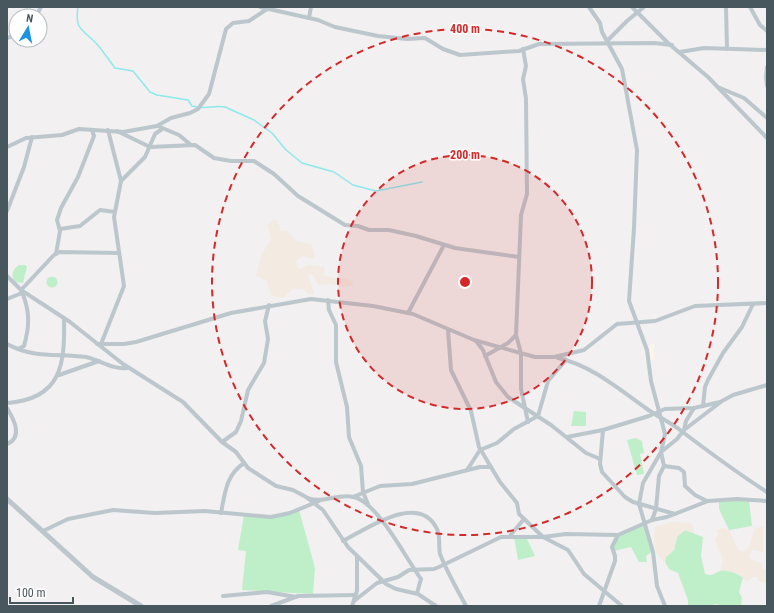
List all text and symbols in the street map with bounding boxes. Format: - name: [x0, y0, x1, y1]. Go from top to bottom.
- north arrow: [8, 8, 48, 48]
- text: N: [25, 12, 34, 26]
- text: 400 m: [450, 22, 480, 36]
- text: 200 m: [450, 148, 480, 162]
- centre of rings: [458, 275, 472, 289]
- scale bar: [10, 579, 73, 605]
- text: 100 m: [16, 586, 46, 600]

